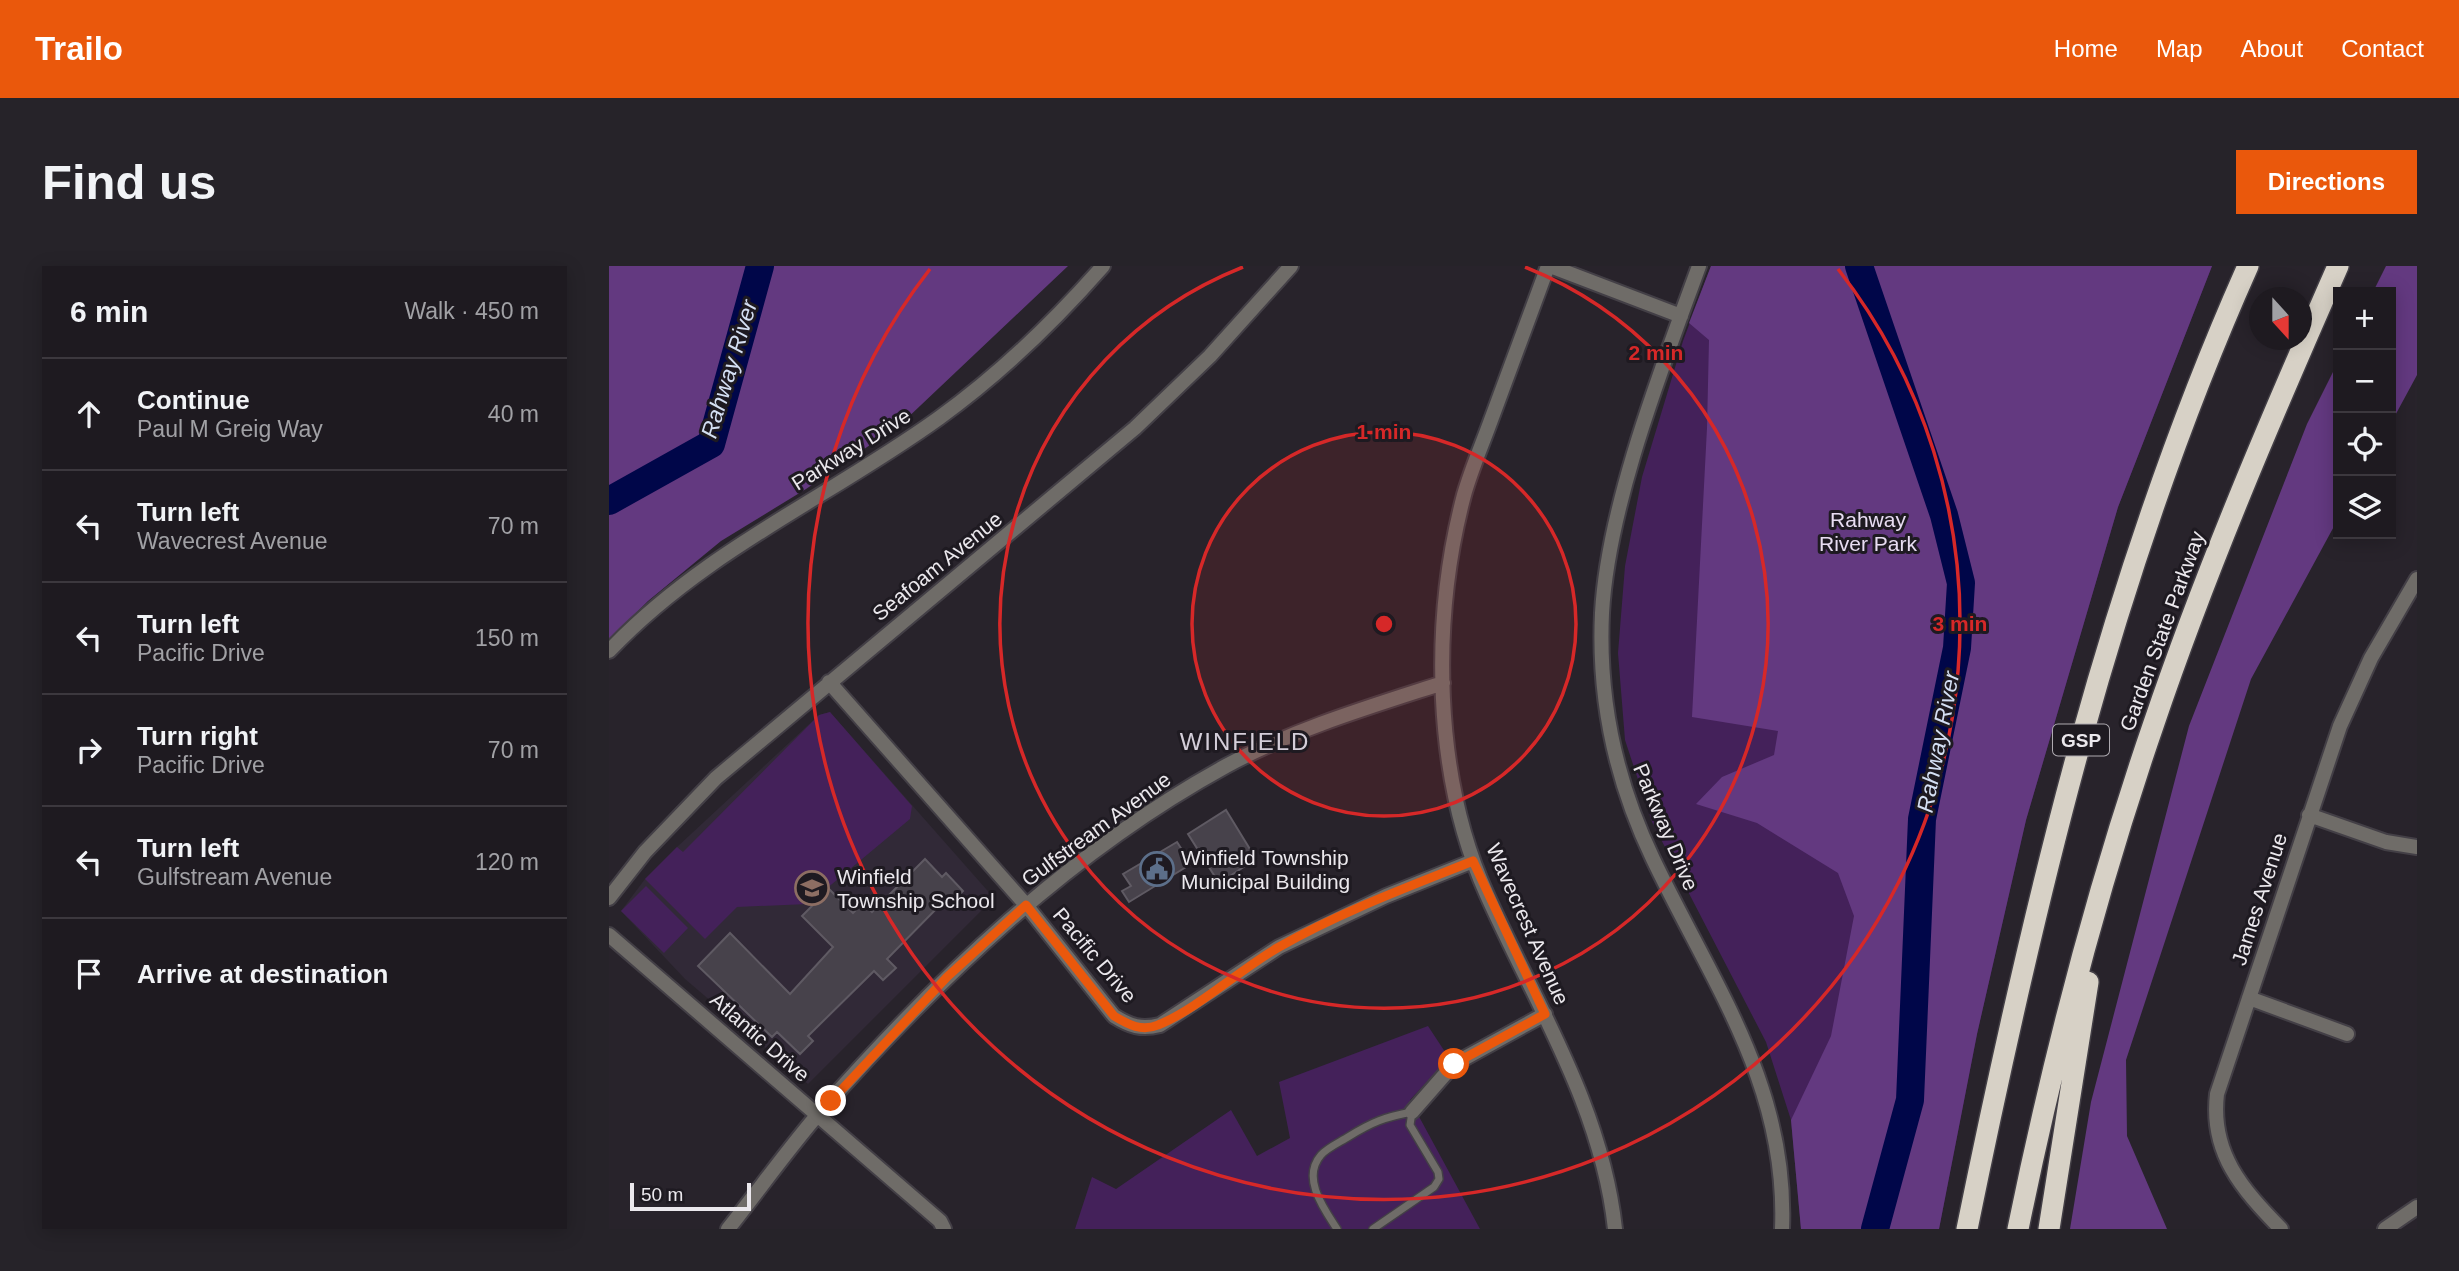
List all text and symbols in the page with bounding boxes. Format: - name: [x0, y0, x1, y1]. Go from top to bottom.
- text: Trailo: [35, 30, 123, 67]
- text: Home: [2054, 35, 2118, 62]
- text: Map: [2156, 35, 2203, 62]
- text: About: [2241, 35, 2303, 62]
- text: Contact: [2341, 35, 2424, 62]
- button: Directions: [2236, 150, 2417, 214]
- text: Find us: [42, 155, 216, 209]
- north arrow: [2249, 287, 2312, 350]
- map controls: [2333, 287, 2396, 539]
- button: +: [2333, 287, 2396, 350]
- text: 6 min: [70, 295, 148, 328]
- water label: Rahway River: [696, 295, 763, 441]
- text: Walk · 450 m: [404, 298, 539, 324]
- text: 2 min: [1629, 341, 1683, 364]
- button: −: [2333, 350, 2396, 413]
- text: Continue: [137, 385, 250, 415]
- icon: ahead: [70, 395, 108, 433]
- text: 40 m: [488, 401, 539, 427]
- street label: Parkway Drive: [788, 403, 914, 495]
- button: locate: [2333, 413, 2396, 476]
- text: Paul M Greig Way: [137, 416, 323, 442]
- text: 1 min: [1357, 420, 1411, 443]
- button: layers: [2333, 476, 2396, 539]
- text: Turn left: [137, 497, 239, 527]
- icon: left: [70, 507, 108, 545]
- street label: Seafoam Avenue: [868, 507, 1006, 625]
- park label: Rahway River Park: [1819, 508, 1918, 555]
- text: 70 m: [488, 513, 539, 539]
- street label: Garden State Parkway: [2115, 527, 2209, 734]
- text: Wavecrest Avenue: [137, 528, 328, 554]
- text: Turn left: [137, 609, 239, 639]
- centre of rings: [1372, 612, 1396, 636]
- text: 3 min: [1933, 612, 1987, 635]
- icon: left: [70, 619, 108, 657]
- text: 150 m: [475, 625, 539, 651]
- text: Pacific Drive: [137, 640, 265, 666]
- water label: Rahway River: [1912, 668, 1965, 815]
- text: Turn right: [137, 721, 258, 751]
- road number: GSP: [2053, 724, 2109, 755]
- district label: WINFIELD: [1180, 728, 1310, 755]
- icon: right: [70, 731, 108, 769]
- text: 70 m: [488, 737, 539, 763]
- text: Pacific Drive: [137, 752, 265, 778]
- street label: Parkway Drive: [1629, 760, 1703, 894]
- street label: Gulfstream Avenue: [1017, 767, 1175, 891]
- street label: James Avenue: [2227, 830, 2291, 968]
- text: Turn left: [137, 833, 239, 863]
- street label: Wavecrest Avenue: [1482, 840, 1574, 1008]
- icon: left: [70, 843, 108, 881]
- place label: Winfield Township Municipal Building: [1181, 846, 1350, 893]
- text: 120 m: [475, 849, 539, 875]
- public building icon: Winfield Township Municipal Building: [1138, 850, 1176, 888]
- text: Gulfstream Avenue: [137, 864, 332, 890]
- place label: Winfield Township School: [837, 865, 995, 912]
- school or university icon: Winfield Township School: [793, 869, 831, 907]
- street label: Pacific Drive: [1049, 903, 1141, 1007]
- icon: arrive: [70, 955, 108, 993]
- text: Arrive at destination: [137, 959, 388, 989]
- street label: Atlantic Drive: [706, 988, 814, 1086]
- route start: [1438, 1048, 1469, 1079]
- route end: [815, 1085, 846, 1116]
- scale bar: [630, 1180, 751, 1212]
- text: 50 m: [641, 1184, 683, 1205]

